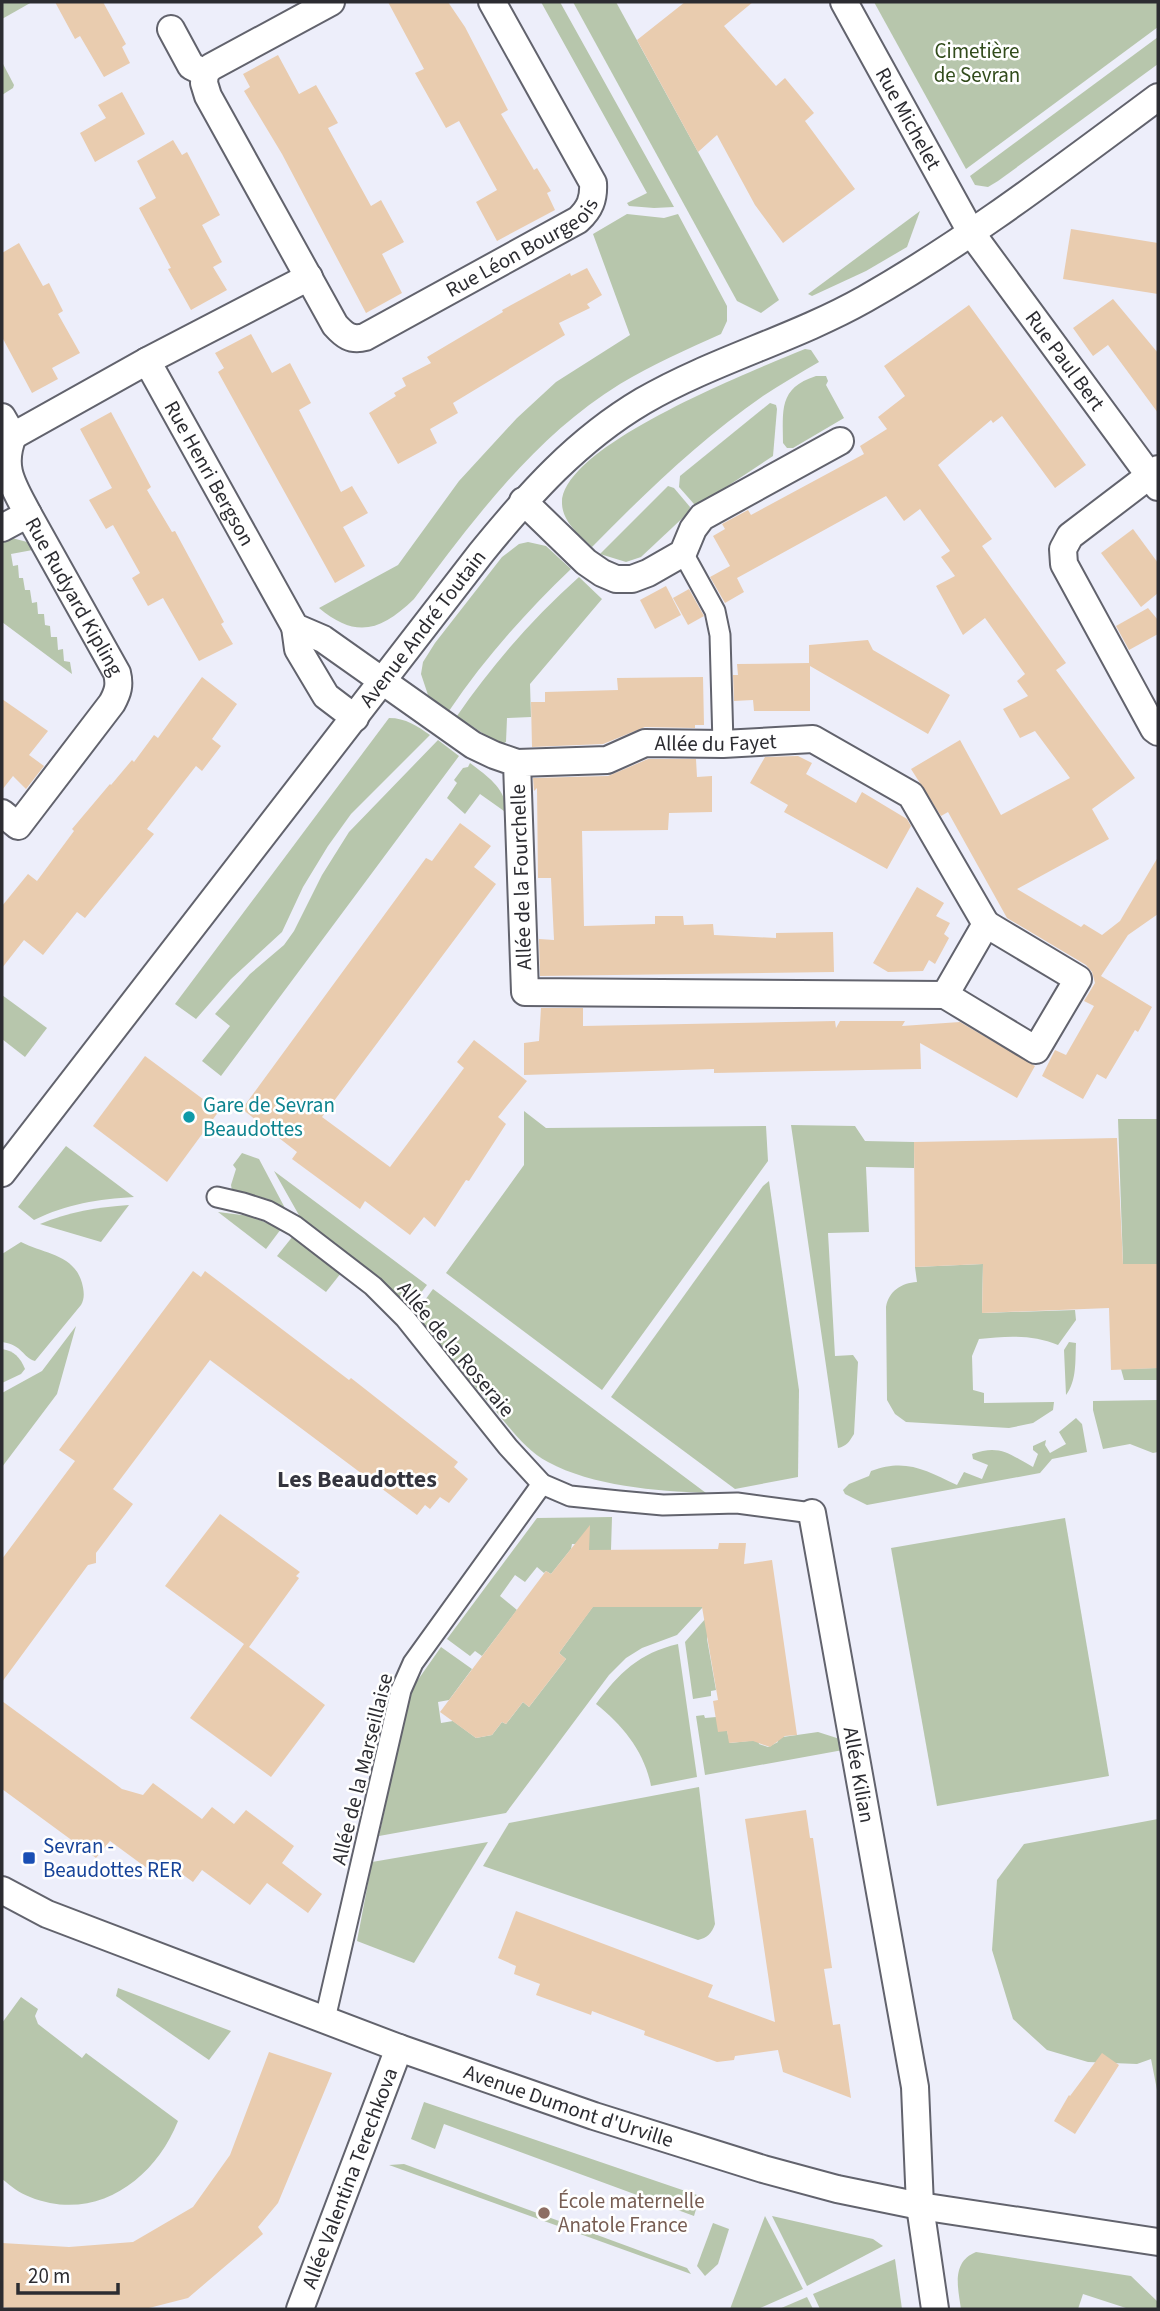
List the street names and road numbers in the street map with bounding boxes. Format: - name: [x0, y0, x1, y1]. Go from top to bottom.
- street label: Rue Michelet: [868, 62, 949, 175]
- street label: Rue Léon Bourgeois: [440, 194, 606, 305]
- street label: Rue Paul Bert: [1018, 304, 1112, 417]
- street label: Rue Henri Bergson: [157, 395, 262, 552]
- street label: Rue Rudyard Kipling: [18, 512, 131, 682]
- street label: Avenue André Toutain: [352, 543, 493, 714]
- street label: Allée du Fayet: [655, 726, 777, 759]
- street label: Allée de la Fourchelle: [503, 783, 539, 971]
- street label: Allée de la Roseraie: [390, 1275, 522, 1423]
- street label: Allée de la Marseillaise: [324, 1670, 400, 1868]
- street label: Allée Kilian: [836, 1724, 882, 1825]
- street label: Avenue Dumont d'Urville: [460, 2057, 677, 2155]
- street label: Allée Valentina Terechkova: [294, 2063, 405, 2293]

